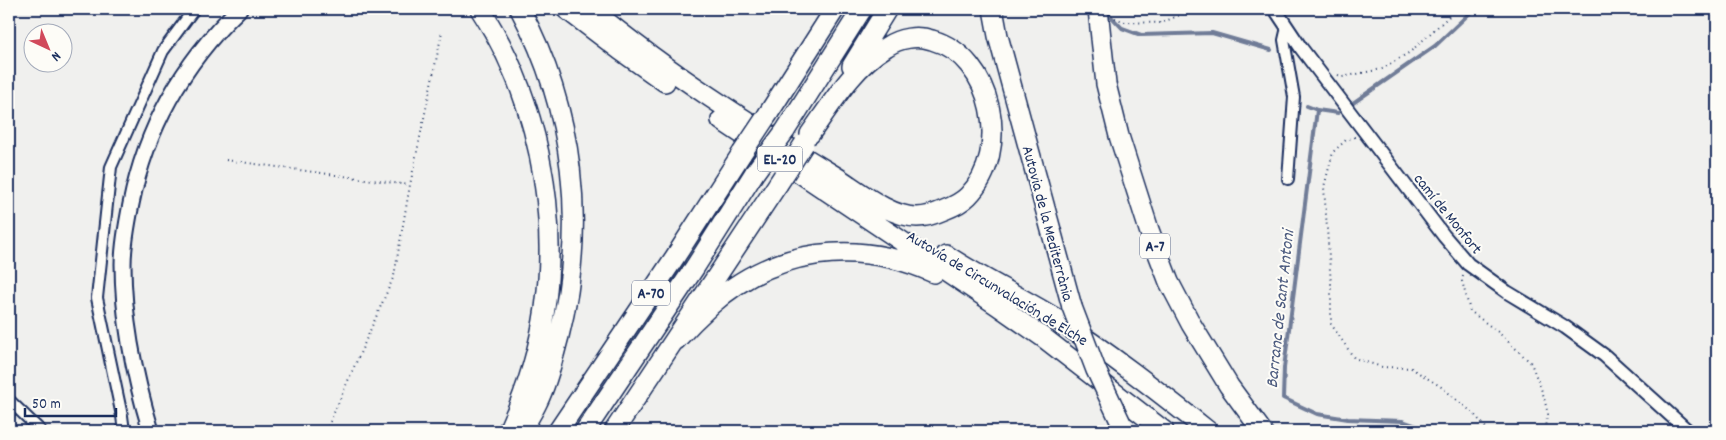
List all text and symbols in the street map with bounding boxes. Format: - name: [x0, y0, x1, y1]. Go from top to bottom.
- north arrow: [22, 22, 72, 72]
- text: N: [46, 46, 65, 66]
- street label: Autovia de la Mediterrània: [1015, 143, 1079, 304]
- road number: EL-20: [758, 146, 802, 172]
- street label: camí de Monfort: [1407, 169, 1487, 260]
- street label: Autovía de Circunvalación de Elche: [902, 226, 1092, 353]
- water label: Barranc de Sant Antoni: [1261, 226, 1302, 390]
- road number: A-7: [1140, 234, 1170, 258]
- road number: A-70: [632, 280, 670, 306]
- scale bar: [25, 385, 116, 417]
- text: 50 m: [32, 394, 61, 416]

